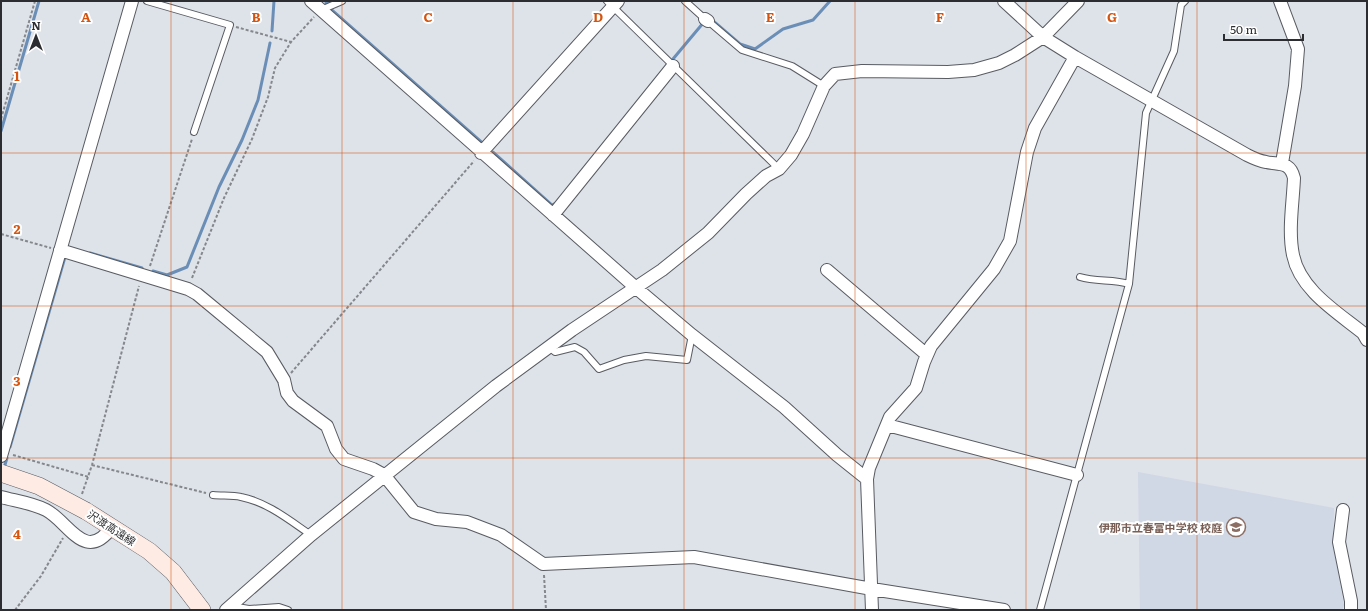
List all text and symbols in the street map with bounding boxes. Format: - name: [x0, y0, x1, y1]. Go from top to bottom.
- text: A: [81, 7, 91, 26]
- text: B: [252, 7, 261, 26]
- text: C: [423, 7, 433, 26]
- text: D: [593, 7, 603, 26]
- text: E: [766, 7, 775, 26]
- text: F: [936, 7, 944, 26]
- text: G: [1107, 7, 1117, 26]
- north arrow: [16, 16, 56, 56]
- scale bar: [1224, 16, 1303, 42]
- text: N: [31, 17, 41, 33]
- text: 50 m: [1230, 20, 1257, 38]
- text: 1: [14, 66, 20, 85]
- text: 2: [14, 219, 21, 238]
- text: 3: [13, 371, 21, 390]
- street label: 沢渡高遠線: [85, 505, 139, 549]
- school or university icon: 伊那市立春富中学校 校庭: [1225, 516, 1247, 538]
- place label: 伊那市立春富中学校 校庭: [1099, 519, 1222, 535]
- text: 4: [13, 524, 21, 543]

